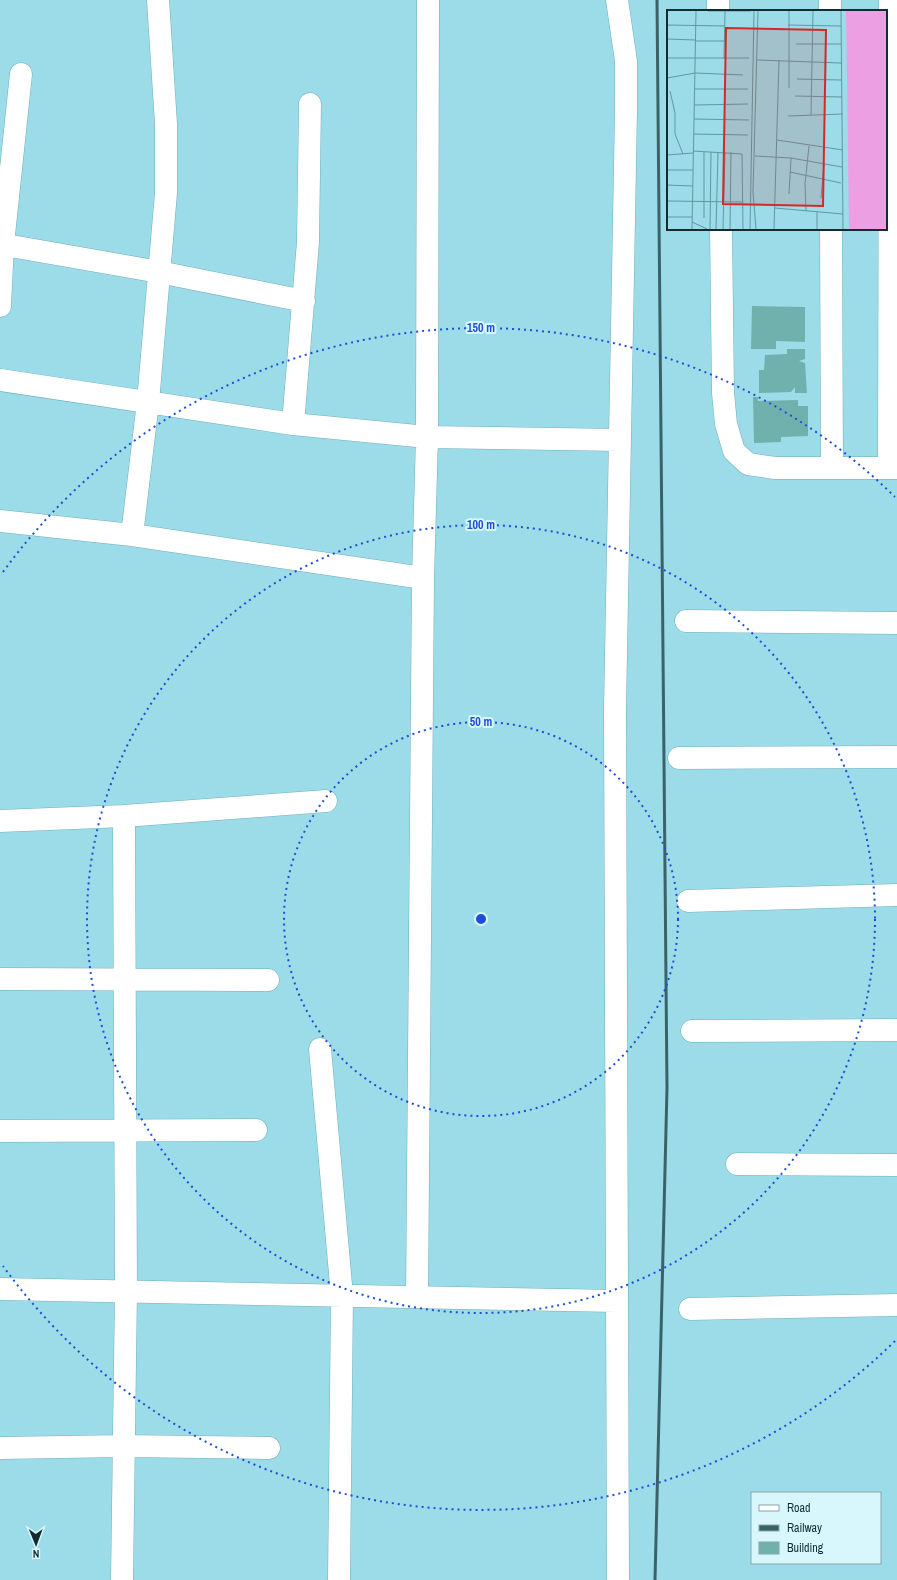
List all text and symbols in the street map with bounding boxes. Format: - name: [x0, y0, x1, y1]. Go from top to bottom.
- inset map: [667, 10, 887, 230]
- text: 150 m: [467, 320, 495, 336]
- text: 100 m: [467, 517, 495, 533]
- text: 50 m: [470, 714, 492, 730]
- centre of rings: [474, 912, 488, 926]
- legend: [751, 1492, 881, 1564]
- text: Road: [787, 1500, 811, 1516]
- text: Railway: [787, 1520, 822, 1536]
- north arrow: [16, 1524, 56, 1564]
- text: Building: [787, 1540, 824, 1556]
- text: N: [33, 1547, 40, 1561]

